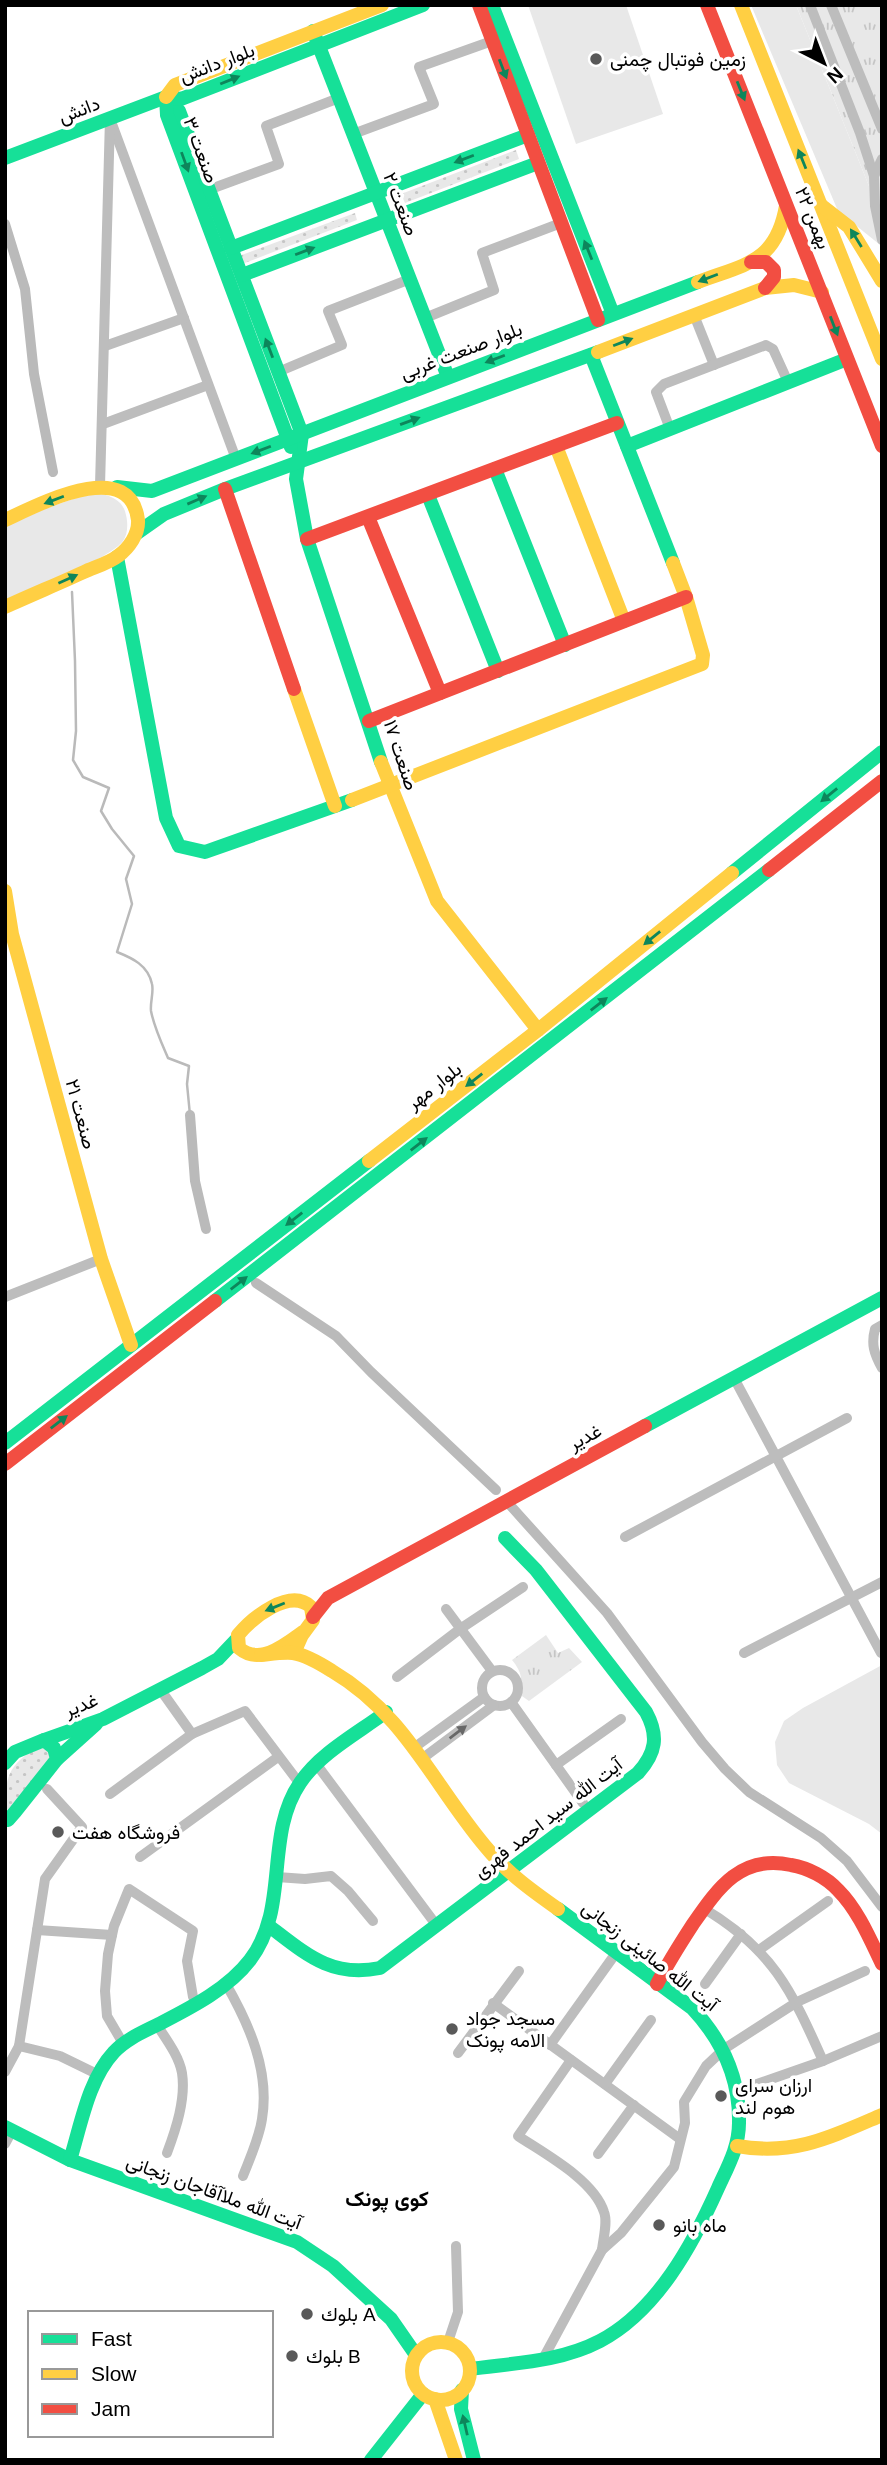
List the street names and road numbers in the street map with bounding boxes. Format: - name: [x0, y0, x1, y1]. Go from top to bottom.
- street label: بلوار دانش: [176, 39, 258, 88]
- street label: دانش: [55, 93, 103, 128]
- street label: صنعت ۳: [179, 114, 223, 186]
- street label: صنعت ۲: [379, 169, 423, 239]
- street label: ۲۲ بهمن: [790, 184, 835, 252]
- street label: بلوار صنعت غربی: [397, 318, 525, 385]
- street label: صنعت ۱۷: [380, 717, 422, 793]
- street label: بلوار مهر: [402, 1058, 466, 1115]
- street label: صنعت ۲۱: [62, 1077, 100, 1151]
- street label: غدیر: [564, 1420, 605, 1456]
- street label: غدیر: [60, 1689, 101, 1722]
- street label: آیت الله سید احمد فهری: [470, 1753, 628, 1883]
- street label: آیت الله صائینی زنجانی: [577, 1897, 723, 2017]
- street label: آیت الله ملاآقاجان زنجانی: [123, 2151, 306, 2235]

